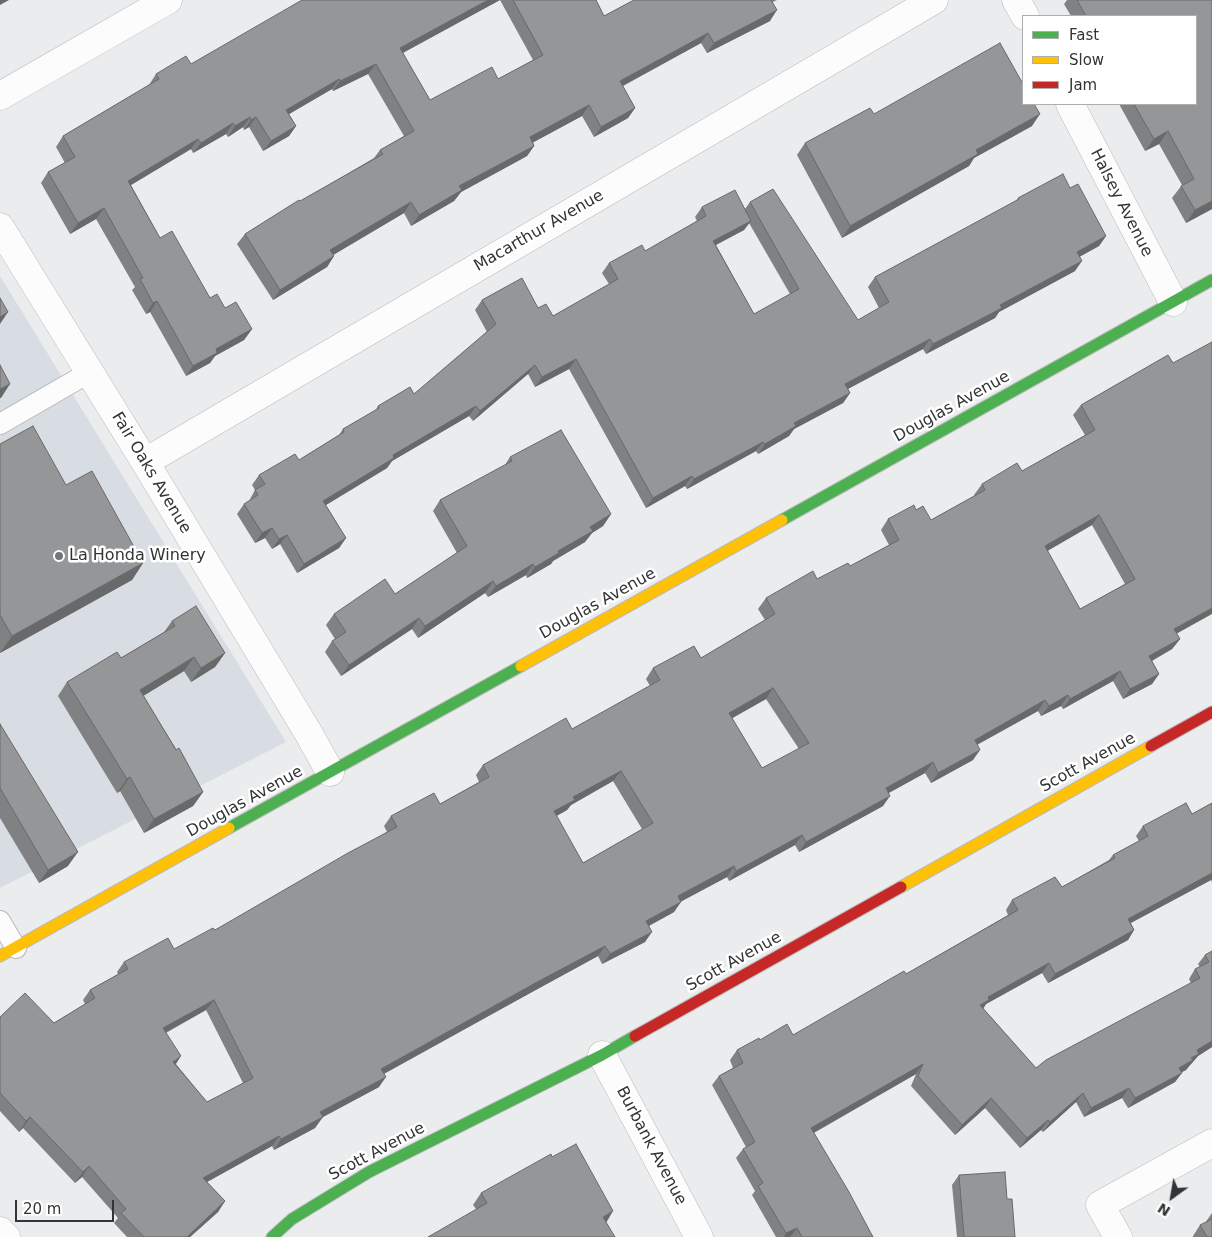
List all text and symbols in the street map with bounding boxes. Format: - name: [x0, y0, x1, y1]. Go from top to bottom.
- legend: [1022, 15, 1197, 105]
- text: Fast: [1069, 26, 1099, 44]
- text: Slow: [1069, 51, 1104, 69]
- text: Jam: [1069, 76, 1097, 94]
- street label: Halsey Avenue: [1086, 146, 1156, 260]
- street label: Macarthur Avenue: [471, 186, 607, 276]
- street label: Douglas Avenue: [891, 367, 1013, 447]
- street label: Fair Oaks Avenue: [107, 409, 195, 537]
- place label: La Honda Winery: [69, 546, 206, 566]
- marker: La Honda Winery: [53, 550, 65, 562]
- street label: Douglas Avenue: [537, 564, 659, 644]
- street label: Scott Avenue: [1037, 729, 1139, 797]
- street label: Douglas Avenue: [184, 762, 306, 842]
- street label: Scott Avenue: [683, 928, 785, 996]
- street label: Burbank Avenue: [612, 1083, 690, 1209]
- street label: Scott Avenue: [326, 1119, 428, 1185]
- north arrow: [1147, 1172, 1197, 1222]
- scale bar: [18, 1190, 116, 1222]
- text: 20 m: [23, 1200, 61, 1218]
- text: N: [1155, 1200, 1173, 1220]

